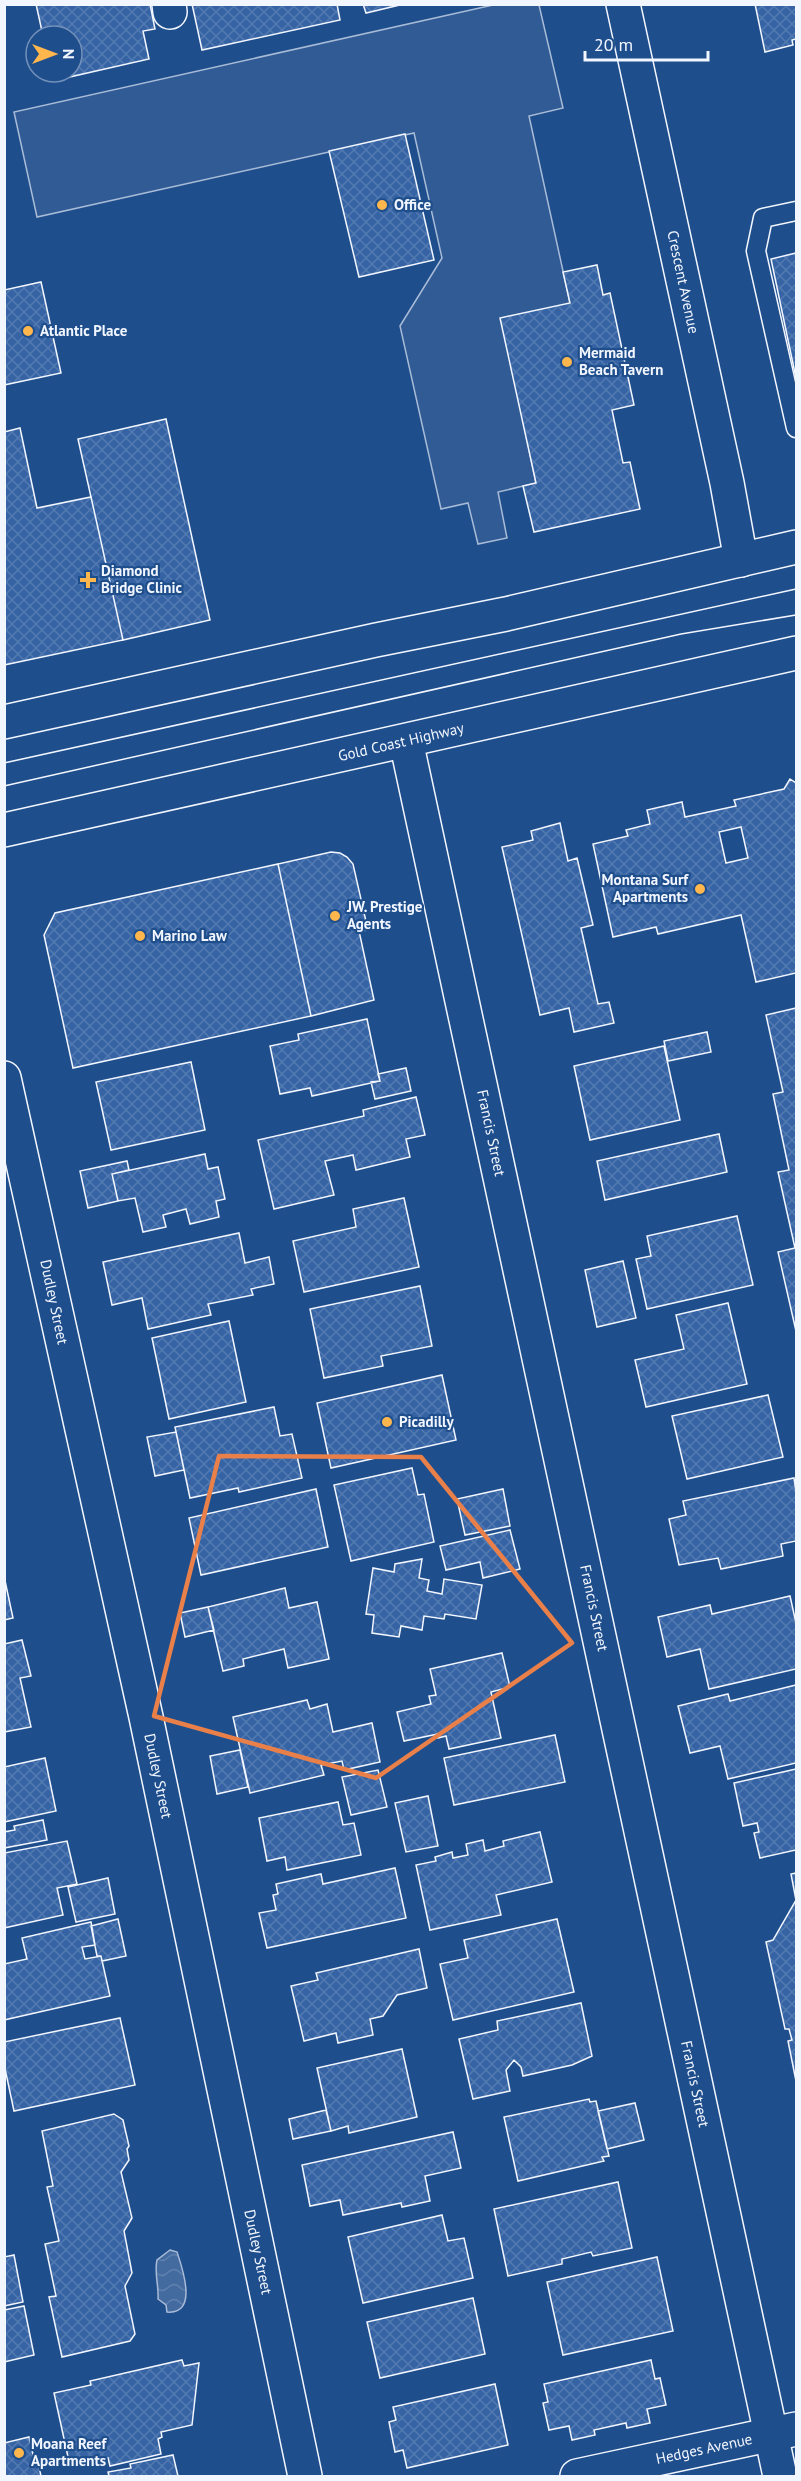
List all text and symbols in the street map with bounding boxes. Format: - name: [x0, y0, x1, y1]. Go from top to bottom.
- north arrow: [24, 24, 84, 84]
- scale bar: [585, 24, 708, 62]
- text: 20 m: [594, 33, 633, 56]
- text: N: [59, 49, 79, 59]
- place label: Office: [394, 195, 431, 214]
- marker: Office: [375, 198, 389, 212]
- street label: Crescent Avenue: [663, 229, 704, 335]
- place label: Atlantic Place: [40, 321, 128, 340]
- marker: Atlantic Place: [21, 324, 35, 338]
- place label: Mermaid Beach Tavern: [579, 343, 663, 379]
- marker: Mermaid Beach Tavern: [560, 355, 574, 369]
- place label: Diamond Bridge Clinic: [101, 561, 183, 597]
- marker: Diamond Bridge Clinic: [79, 571, 97, 589]
- street label: Gold Coast Highway: [336, 718, 466, 765]
- place label: Montana Surf Apartments: [602, 870, 689, 906]
- marker: Montana Surf Apartments: [693, 882, 707, 896]
- place label: JW. Prestige Agents: [346, 897, 423, 933]
- marker: JW. Prestige Agents: [328, 909, 342, 923]
- place label: Marino Law: [152, 926, 227, 945]
- marker: Marino Law: [133, 929, 147, 943]
- street label: Francis Street: [473, 1088, 510, 1178]
- street label: Dudley Street: [36, 1258, 73, 1346]
- place label: Picadilly: [399, 1412, 454, 1431]
- marker: Picadilly: [380, 1415, 394, 1429]
- street label: Francis Street: [576, 1563, 613, 1653]
- street label: Dudley Street: [140, 1732, 177, 1820]
- street label: Francis Street: [677, 2039, 714, 2129]
- street label: Dudley Street: [240, 2208, 277, 2296]
- street label: Hedges Avenue: [654, 2429, 754, 2468]
- place label: Moana Reef Apartments: [31, 2434, 107, 2470]
- marker: Moana Reef Apartments: [12, 2446, 26, 2460]

